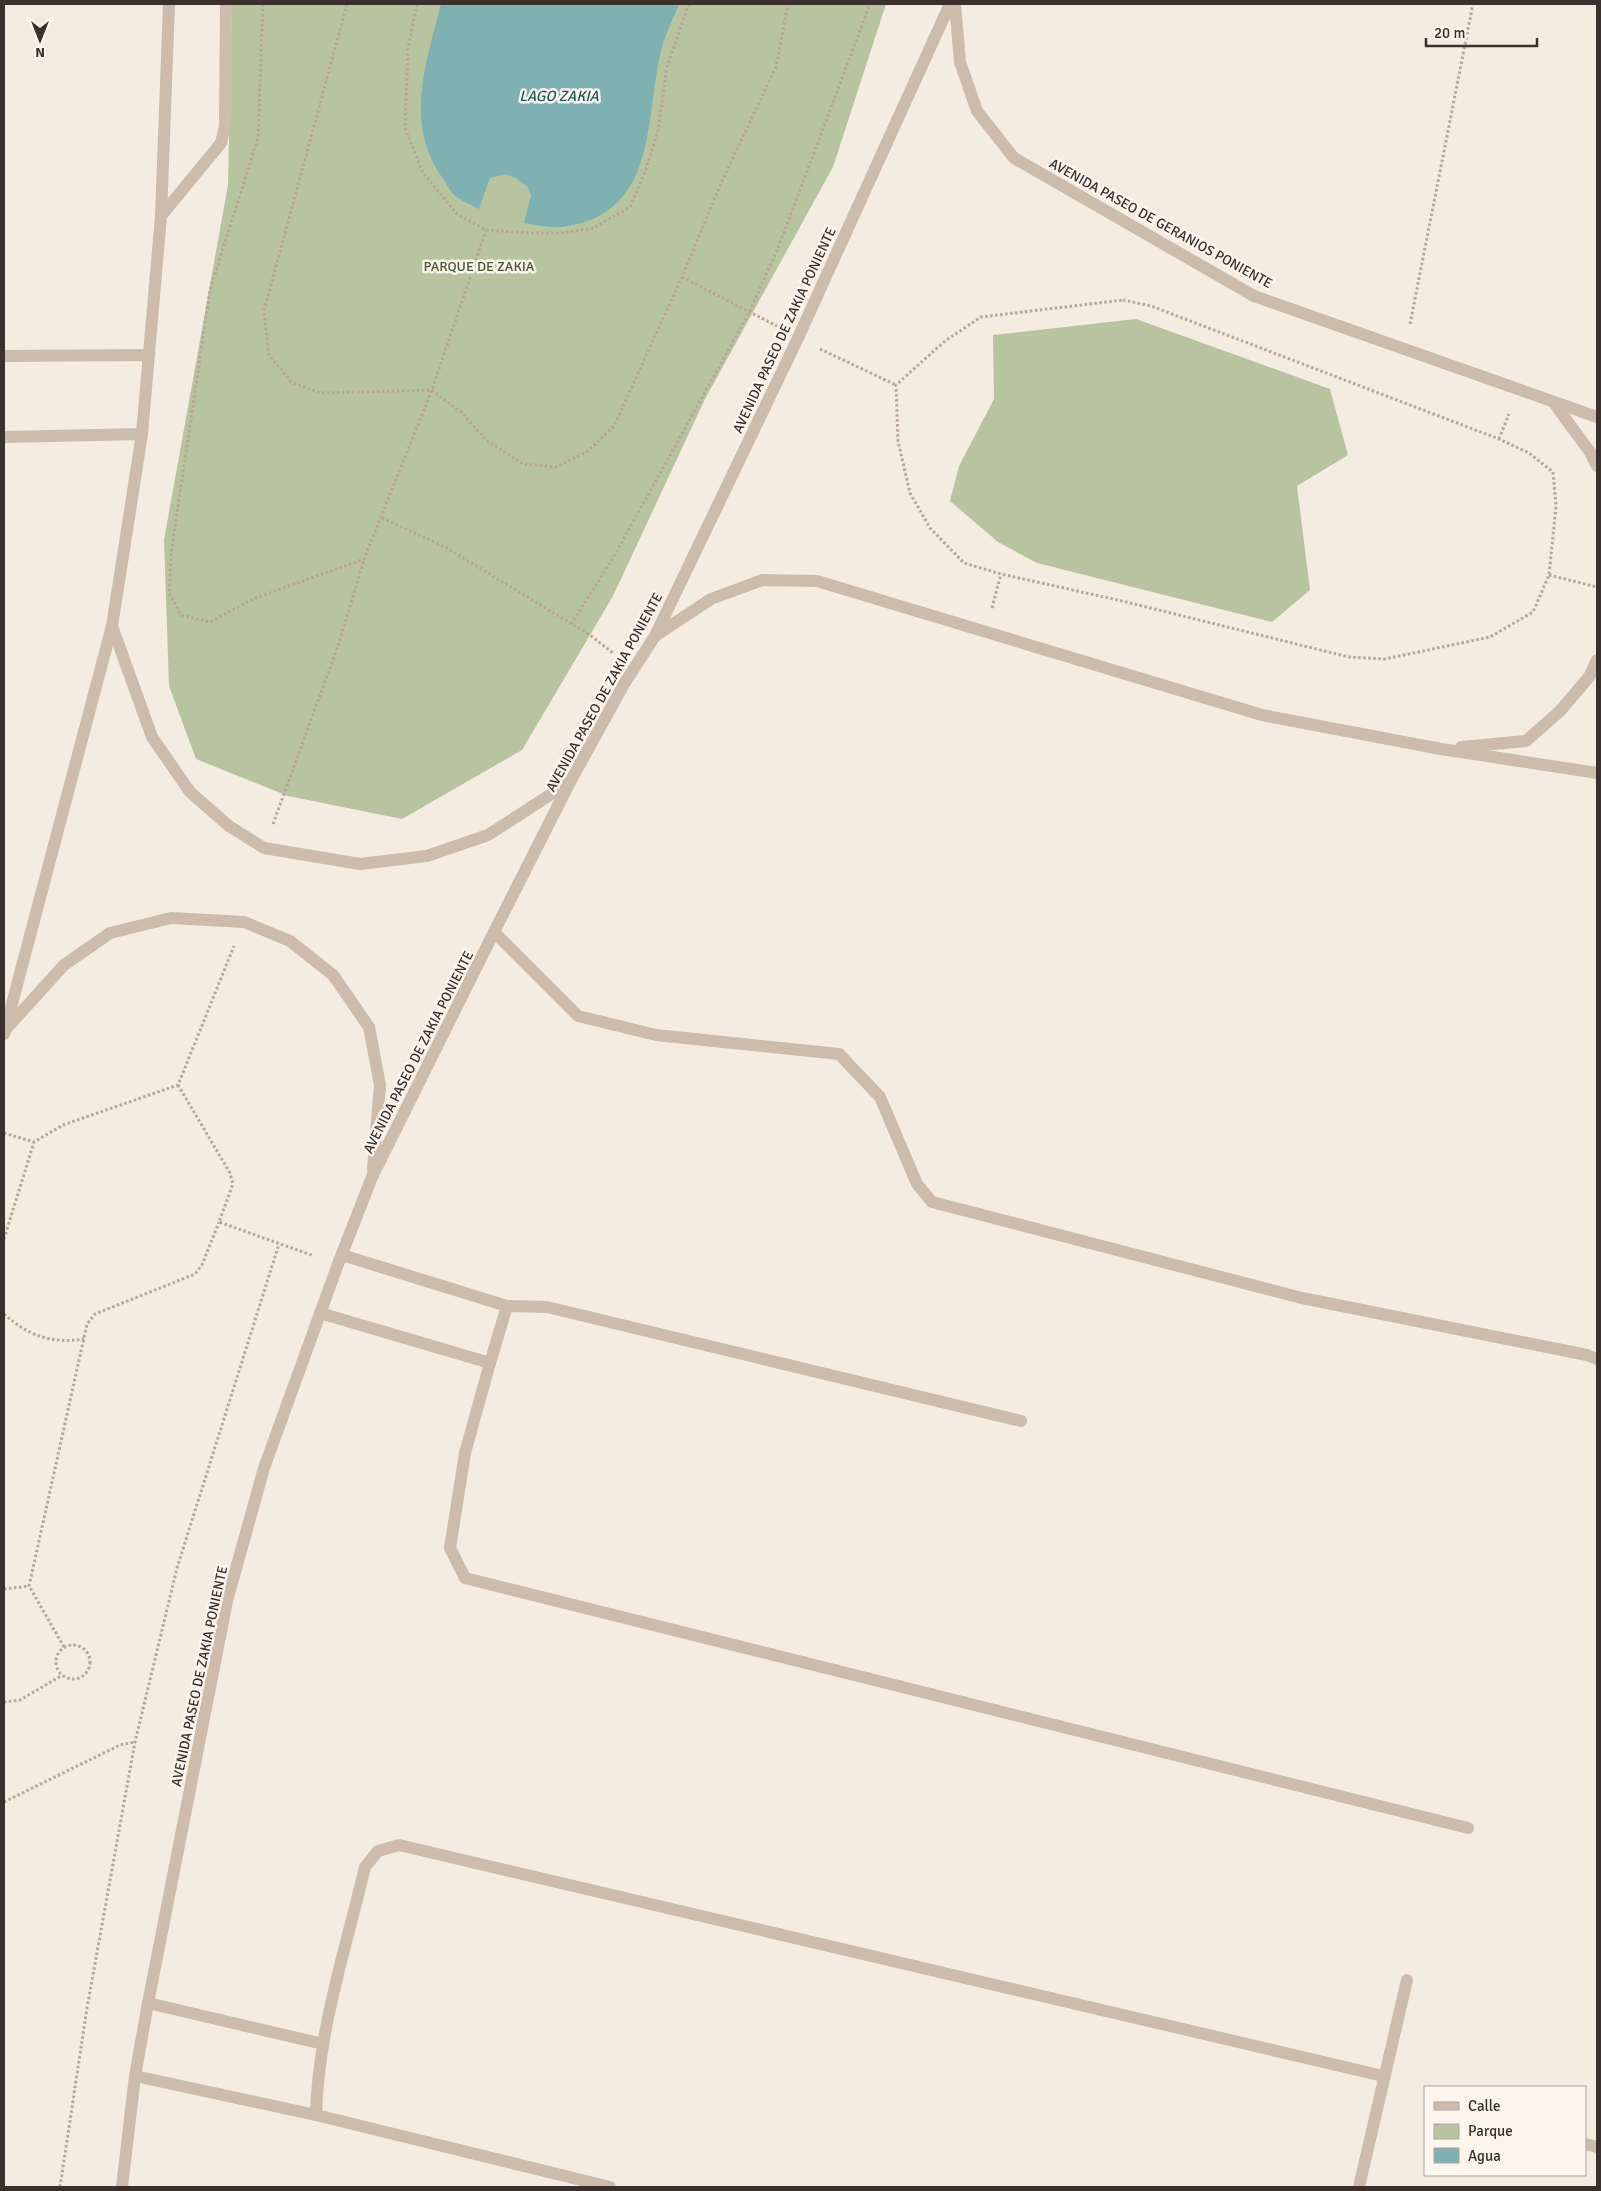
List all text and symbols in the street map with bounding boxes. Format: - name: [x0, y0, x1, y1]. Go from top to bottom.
- north arrow: [15, 15, 65, 65]
- scale bar: [1426, 15, 1537, 47]
- text: 20 m: [1434, 24, 1465, 42]
- text: N: [35, 44, 45, 61]
- water label: LAGO ZAKIA: [519, 87, 599, 105]
- street label: AVENIDA PASEO DE GERANIOS PONIENTE: [1046, 155, 1275, 292]
- street label: AVENIDA PASEO DE ZAKIA PONIENTE: [729, 225, 840, 436]
- park label: PARQUE DE ZAKIA: [424, 258, 535, 275]
- street label: AVENIDA PASEO DE ZAKIA PONIENTE: [542, 590, 666, 795]
- street label: AVENIDA PASEO DE ZAKIA PONIENTE: [360, 948, 477, 1156]
- street label: AVENIDA PASEO DE ZAKIA PONIENTE: [168, 1564, 231, 1788]
- legend: [1424, 2086, 1586, 2176]
- text: Calle: [1468, 2097, 1501, 2115]
- text: Parque: [1468, 2122, 1513, 2140]
- text: Agua: [1468, 2147, 1501, 2165]

